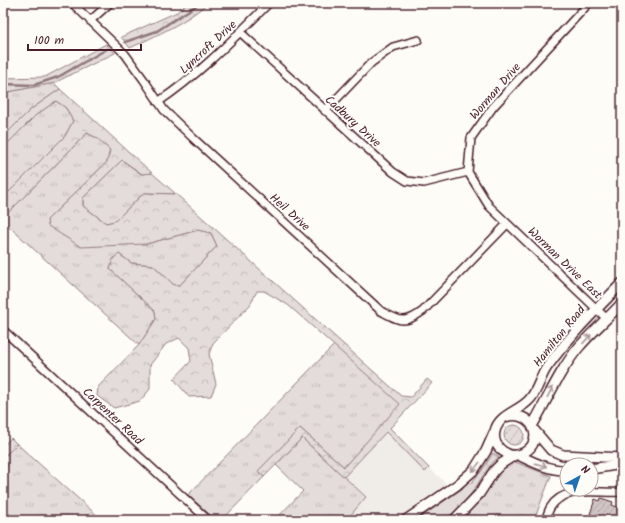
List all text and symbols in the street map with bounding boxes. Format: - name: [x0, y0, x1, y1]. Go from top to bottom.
- street label: Lyncroft Drive: [175, 15, 242, 79]
- scale bar: [28, 26, 141, 52]
- text: 100 m: [34, 31, 65, 50]
- street label: Worman Drive: [465, 58, 526, 124]
- street label: Cadbury Drive: [320, 91, 386, 152]
- street label: Heil Drive: [265, 189, 315, 236]
- street label: Worman Drive East: [523, 223, 607, 304]
- street label: Hamilton Road: [529, 301, 591, 371]
- one-way arrow: [583, 333, 592, 344]
- street label: Carpenter Road: [78, 383, 148, 450]
- one-way arrow: [547, 387, 554, 399]
- north arrow: [559, 457, 599, 497]
- text: N: [576, 461, 593, 479]
- one-way arrow: [471, 462, 480, 473]
- one-way arrow: [535, 462, 548, 469]

